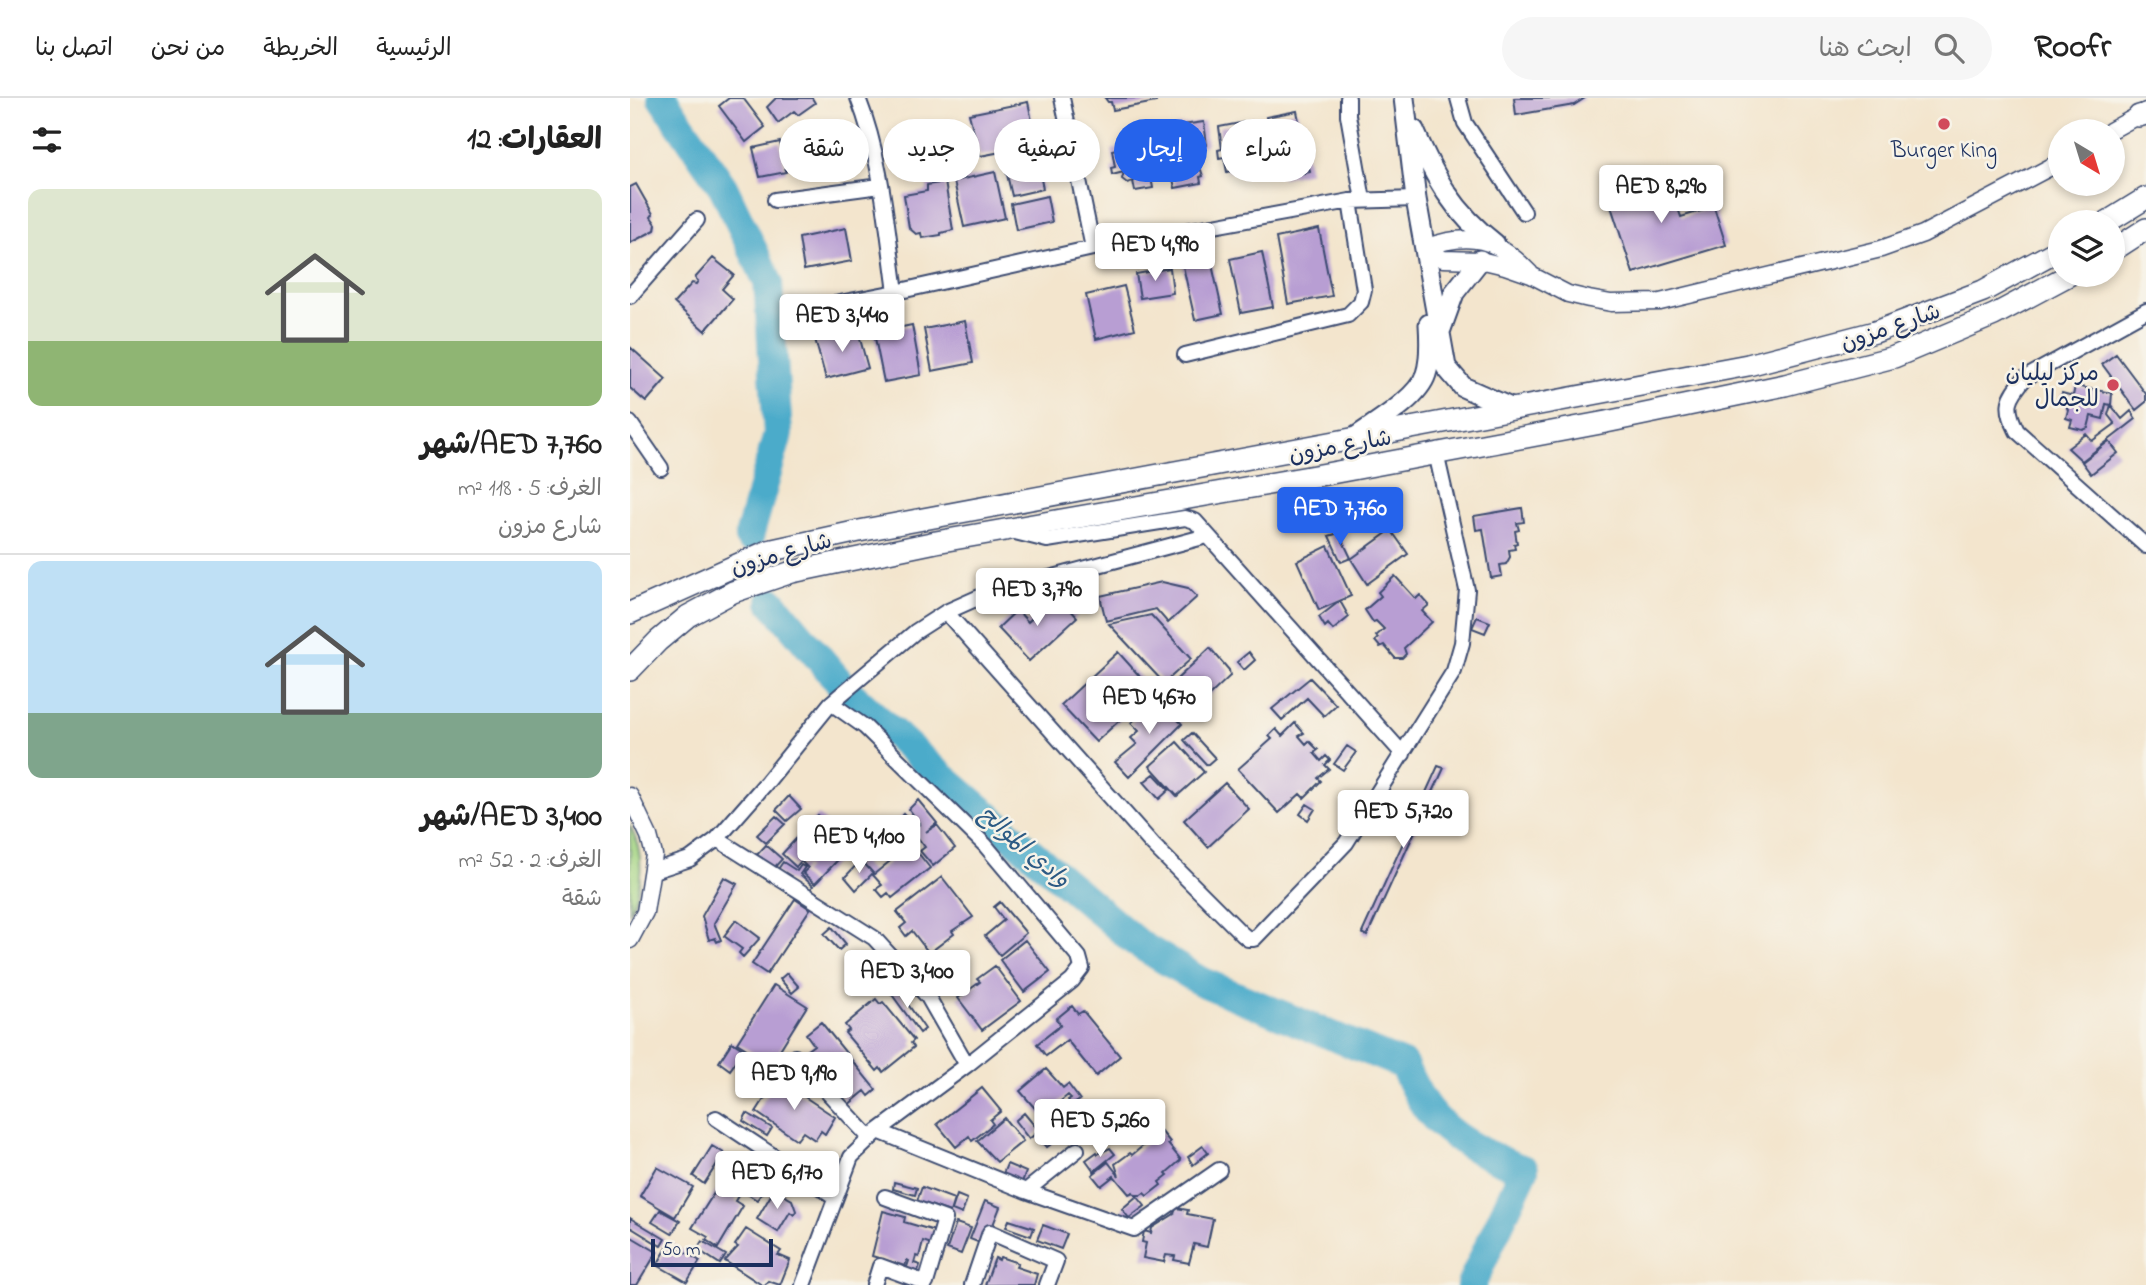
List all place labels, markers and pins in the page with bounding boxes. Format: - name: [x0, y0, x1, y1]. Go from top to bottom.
- marker: Burger King: [1936, 116, 1952, 132]
- place label: Burger King: [1890, 135, 1997, 169]
- pin: AED 8,290: [1581, 166, 1741, 225]
- pin: AED 4,990: [1075, 223, 1235, 283]
- pin: AED 3,440: [762, 294, 922, 354]
- place label: مركز ليليان للجمال: [2006, 358, 2099, 417]
- marker: مركز ليليان للجمال: [2105, 377, 2121, 393]
- pin: AED 7,760: [1260, 488, 1420, 547]
- pin: AED 3,790: [957, 568, 1117, 628]
- pin: AED 4,670: [1069, 676, 1229, 736]
- pin: AED 5,720: [1323, 790, 1483, 850]
- pin: AED 4,100: [779, 816, 939, 875]
- pin: AED 3,400: [827, 950, 987, 1010]
- pin: AED 9,190: [714, 1052, 874, 1112]
- pin: AED 5,260: [1020, 1100, 1180, 1159]
- pin: AED 6,170: [697, 1152, 857, 1211]

